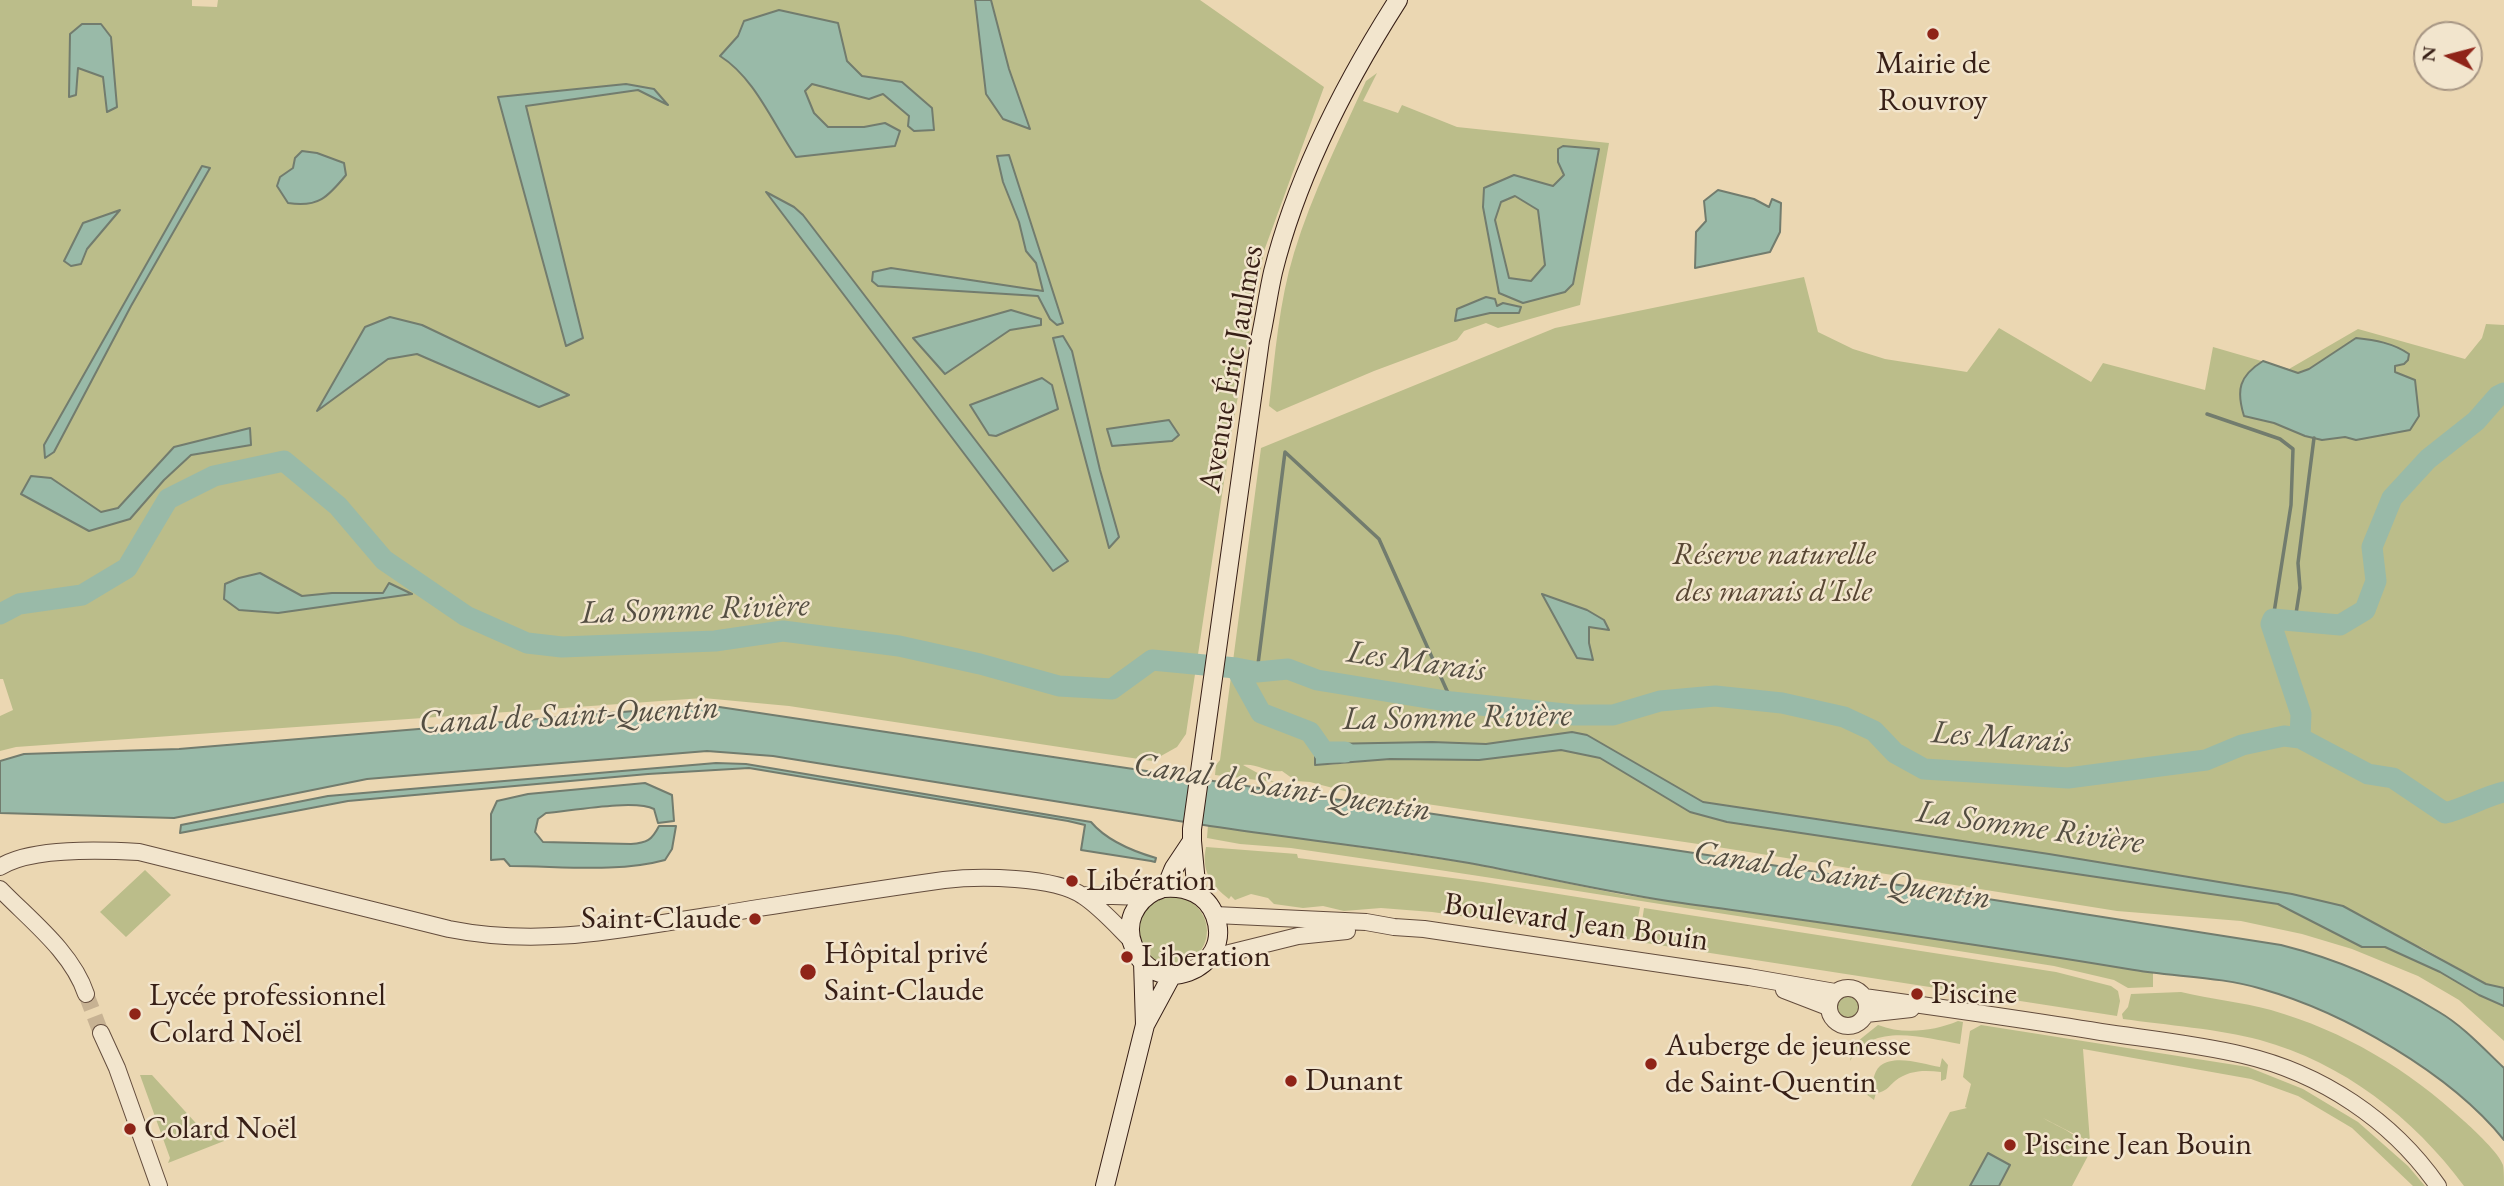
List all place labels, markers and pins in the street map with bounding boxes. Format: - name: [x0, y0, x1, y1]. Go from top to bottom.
- marker: Mairie de Rouvroy: [1925, 26, 1941, 42]
- place label: Mairie de Rouvroy: [1876, 45, 1990, 120]
- place label: Libération: [1086, 862, 1216, 900]
- marker: Libération: [1064, 873, 1080, 889]
- place label: Saint-Claude: [581, 900, 741, 938]
- marker: Saint-Claude: [747, 911, 763, 927]
- place label: Hôpital privé Saint-Claude: [824, 935, 988, 1010]
- place label: Liberation: [1141, 938, 1271, 976]
- marker: Liberation: [1119, 949, 1135, 965]
- marker: Hôpital privé Saint-Claude: [798, 962, 818, 982]
- place label: Piscine: [1931, 975, 2017, 1013]
- place label: Lycée professionnel Colard Noël: [149, 977, 386, 1052]
- marker: Piscine: [1909, 986, 1925, 1002]
- marker: Lycée professionnel Colard Noël: [127, 1006, 143, 1022]
- place label: Auberge de jeunesse de Saint-Quentin: [1665, 1027, 1911, 1102]
- marker: Auberge de jeunesse de Saint-Quentin: [1643, 1056, 1659, 1072]
- place label: Dunant: [1305, 1062, 1403, 1100]
- marker: Dunant: [1283, 1073, 1299, 1089]
- place label: Colard Noël: [144, 1110, 297, 1148]
- marker: Colard Noël: [122, 1121, 138, 1137]
- place label: Piscine Jean Bouin: [2024, 1126, 2252, 1164]
- marker: Piscine Jean Bouin: [2002, 1137, 2018, 1153]

